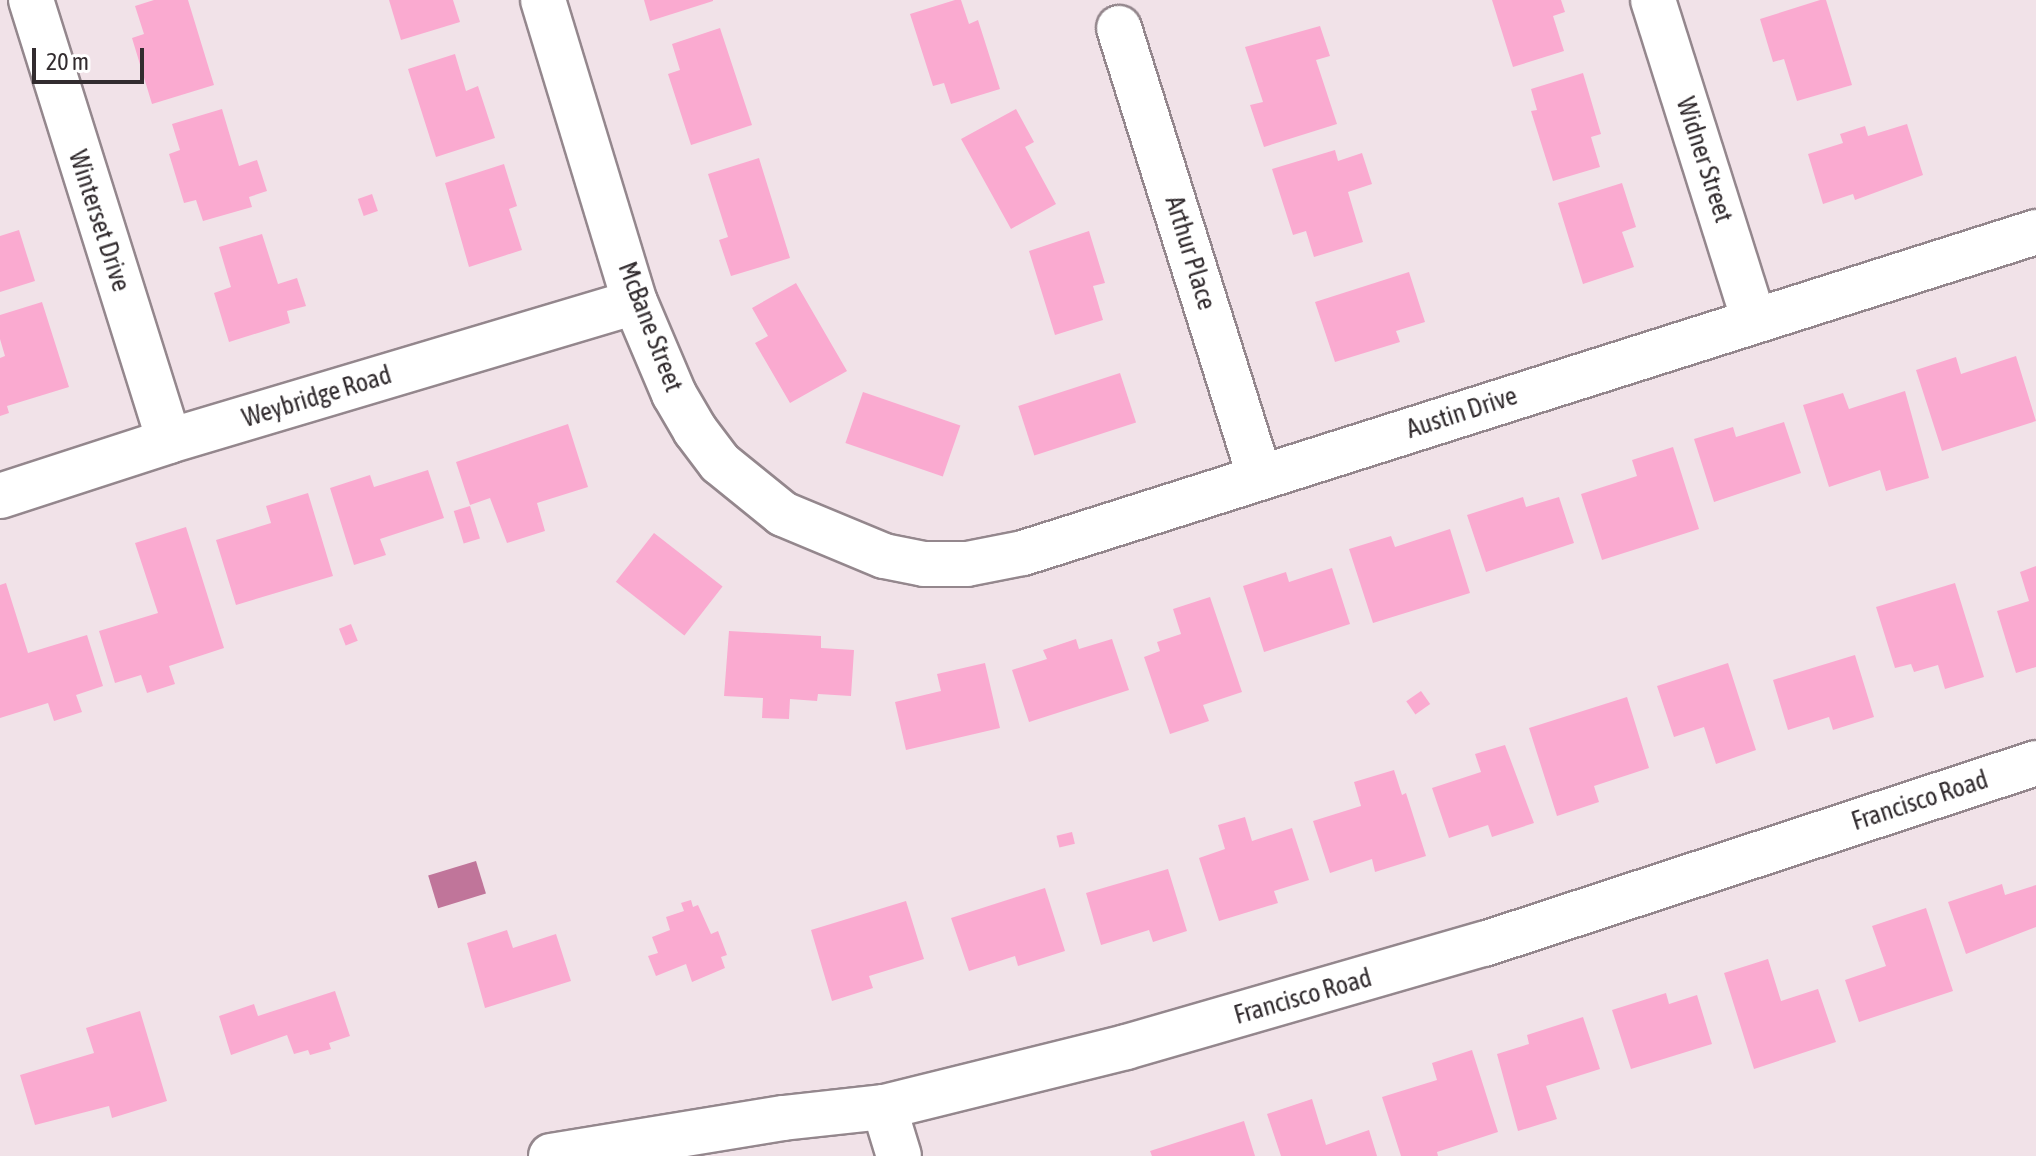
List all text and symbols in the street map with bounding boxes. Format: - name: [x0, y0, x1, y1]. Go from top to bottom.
- scale bar: [36, 32, 148, 82]
- text: 20 m: [46, 48, 89, 75]
- street label: Widner Street: [1669, 93, 1739, 227]
- street label: Winterset Drive: [62, 146, 136, 296]
- street label: Arthur Place: [1158, 192, 1222, 314]
- street label: McBane Street: [611, 258, 689, 396]
- street label: Weybridge Road: [239, 360, 395, 434]
- street label: Austin Drive: [1403, 380, 1521, 446]
- street label: Francisco Road: [1848, 764, 1992, 838]
- street label: Francisco Road: [1231, 962, 1375, 1032]

